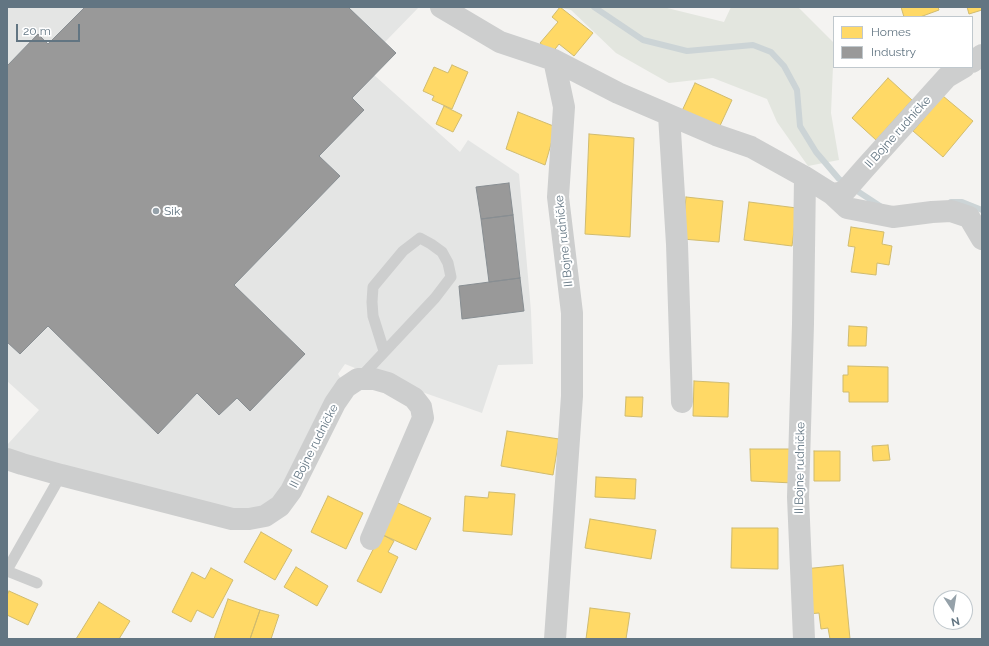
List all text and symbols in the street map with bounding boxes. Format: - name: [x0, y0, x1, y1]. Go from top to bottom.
- scale bar: [18, 16, 82, 42]
- legend: [833, 16, 973, 68]
- text: 20 m: [23, 24, 51, 38]
- text: Homes: [871, 25, 911, 39]
- text: Industry: [871, 45, 916, 59]
- street label: II Bojne rudničke: [862, 93, 934, 171]
- street label: II Bojne rudničke: [552, 194, 576, 288]
- place label: Sik: [164, 204, 180, 218]
- marker: Sik: [151, 206, 161, 216]
- street label: II Bojne rudničke: [287, 402, 341, 490]
- street label: II Bojne rudničke: [792, 422, 808, 514]
- north arrow: [933, 590, 973, 630]
- text: N: [950, 614, 961, 628]

